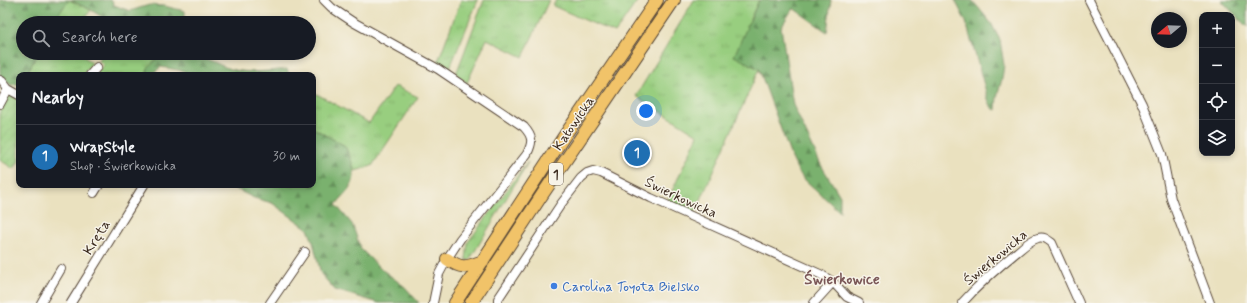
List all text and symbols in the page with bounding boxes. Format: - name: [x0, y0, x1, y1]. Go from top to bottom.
- north arrow: [1151, 12, 1187, 48]
- map controls: [1199, 12, 1235, 156]
- button: +: [1199, 12, 1235, 48]
- search box: [16, 16, 316, 60]
- icon: search: [30, 27, 52, 49]
- text: Search here: [62, 28, 138, 48]
- button: −: [1199, 48, 1235, 84]
- button: locate: [1199, 84, 1235, 120]
- text: Nearby: [32, 87, 84, 109]
- street label: Katowicka: [549, 93, 599, 154]
- your location: [636, 101, 656, 121]
- button: layers: [1199, 120, 1235, 156]
- text: WrapStyle: [70, 138, 135, 158]
- pin: 1: [624, 138, 650, 168]
- text: 1: [42, 148, 48, 165]
- text: 30 m: [273, 148, 300, 165]
- text: Shop · Świerkowicka: [70, 158, 176, 175]
- road number: 1: [549, 163, 563, 185]
- street label: Świerkowicka: [642, 173, 720, 223]
- street label: Kręta: [79, 217, 115, 258]
- street label: Świerkowicka: [960, 226, 1031, 290]
- district label: Świerkowice: [804, 269, 880, 290]
- place label: Carolina Toyota Bielsko: [562, 278, 700, 296]
- marker: Carolina Toyota Bielsko: [549, 281, 559, 291]

